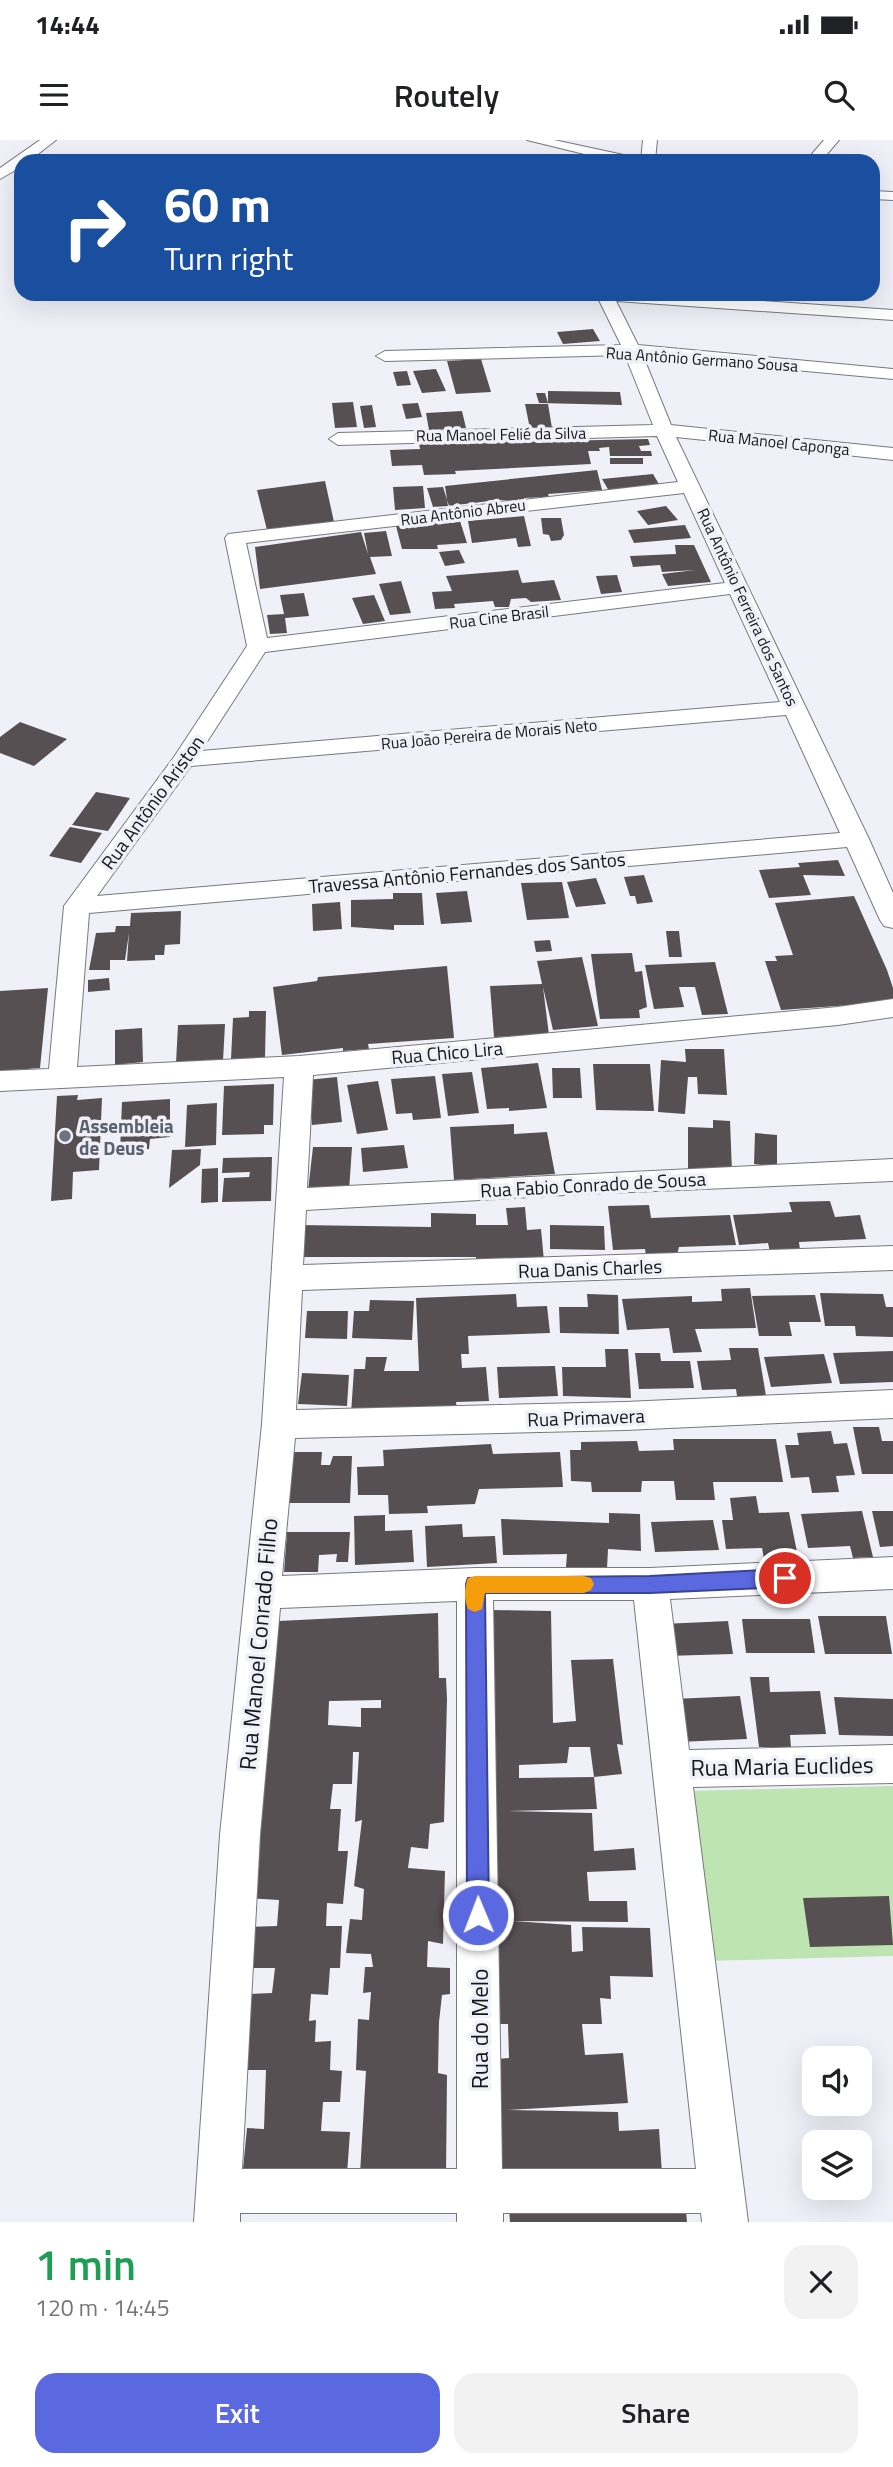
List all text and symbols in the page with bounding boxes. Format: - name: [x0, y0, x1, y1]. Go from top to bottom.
- text: 14:44: [35, 5, 100, 44]
- text: Routely: [394, 71, 499, 119]
- icon: menu: [35, 76, 73, 114]
- icon: search: [820, 76, 858, 114]
- text: 60 m: [164, 166, 271, 241]
- icon: right: [49, 182, 140, 273]
- text: Turn right: [164, 234, 293, 282]
- street label: Rua Antônio Germano Sousa: [605, 340, 799, 378]
- street label: Rua Manoel Felié da Silva: [416, 421, 586, 447]
- street label: Rua Manoel Caponga: [707, 423, 851, 461]
- street label: Rua Antônio Abreu: [399, 492, 527, 532]
- street label: Rua Antônio Ferreira dos Santos: [691, 504, 805, 710]
- street label: Rua Cine Brasil: [448, 599, 550, 635]
- street label: Rua João Pereira de Morais Neto: [380, 713, 598, 755]
- street label: Rua Antônio Ariston: [93, 729, 211, 875]
- street label: Travessa Antônio Fernandes dos Santos: [307, 844, 627, 900]
- street label: Rua Chico Lira: [390, 1033, 504, 1071]
- place label: Assembleia de Deus: [79, 1111, 174, 1162]
- marker: Assembleia de Deus: [57, 1128, 73, 1144]
- street label: Rua Fabio Conrado de Sousa: [479, 1164, 707, 1204]
- street label: Rua Danis Charles: [518, 1251, 663, 1285]
- street label: Rua Primavera: [527, 1400, 646, 1434]
- street label: Rua Manoel Conrado Filho: [230, 1517, 286, 1771]
- pin: [755, 1548, 815, 1608]
- icon: arrive: [766, 1559, 804, 1597]
- street label: Rua Maria Euclides: [690, 1747, 874, 1785]
- position arrow: [441, 1878, 515, 1952]
- street label: Rua do Melo: [462, 1969, 497, 2089]
- map controls: [802, 2046, 872, 2200]
- button: sound: [802, 2046, 872, 2116]
- button: layers: [802, 2130, 872, 2200]
- text: 1 min: [35, 2232, 136, 2296]
- button: close: [784, 2245, 858, 2319]
- text: 120 m · 14:45: [35, 2290, 170, 2325]
- button: Exit: [35, 2373, 440, 2453]
- button: Share: [454, 2373, 858, 2453]

